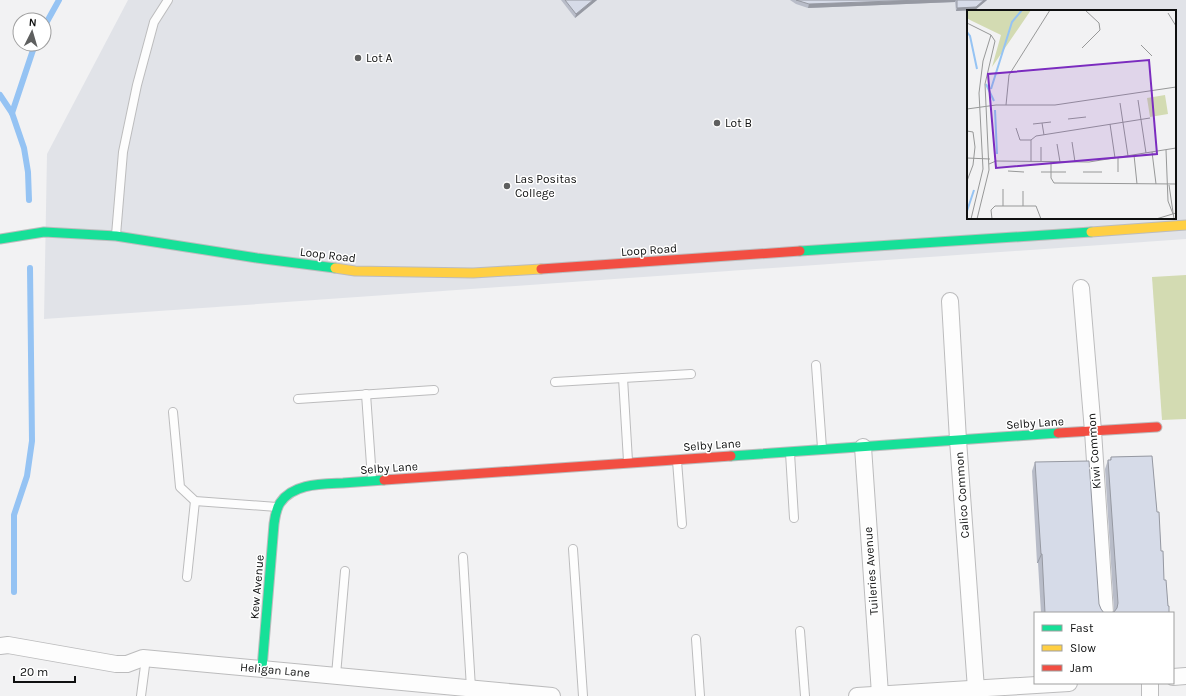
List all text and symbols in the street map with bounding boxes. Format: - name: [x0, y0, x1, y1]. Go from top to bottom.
- inset map: [967, 10, 1176, 219]
- north arrow: [12, 12, 52, 52]
- text: N: [28, 16, 37, 29]
- place label: Lot A: [366, 51, 393, 65]
- marker: Lot A: [353, 53, 363, 63]
- place label: Lot B: [725, 116, 752, 130]
- marker: Lot B: [712, 118, 722, 128]
- place label: Las Positas College: [515, 172, 577, 200]
- marker: Las Positas College: [502, 181, 512, 191]
- street label: Loop Road: [620, 241, 678, 259]
- street label: Loop Road: [299, 245, 357, 265]
- street label: Kiwi Common: [1084, 413, 1104, 489]
- street label: Selby Lane: [1006, 414, 1064, 432]
- street label: Selby Lane: [683, 436, 741, 454]
- street label: Calico Common: [952, 451, 972, 539]
- street label: Selby Lane: [360, 459, 418, 477]
- street label: Tuileries Avenue: [861, 526, 881, 616]
- street label: Kew Avenue: [247, 554, 267, 620]
- legend: [1034, 612, 1174, 684]
- text: Fast: [1070, 621, 1094, 635]
- text: Slow: [1070, 641, 1096, 655]
- scale bar: [14, 658, 75, 684]
- street label: Heligan Lane: [239, 660, 311, 680]
- text: Jam: [1070, 661, 1093, 675]
- text: 20 m: [20, 665, 48, 679]

